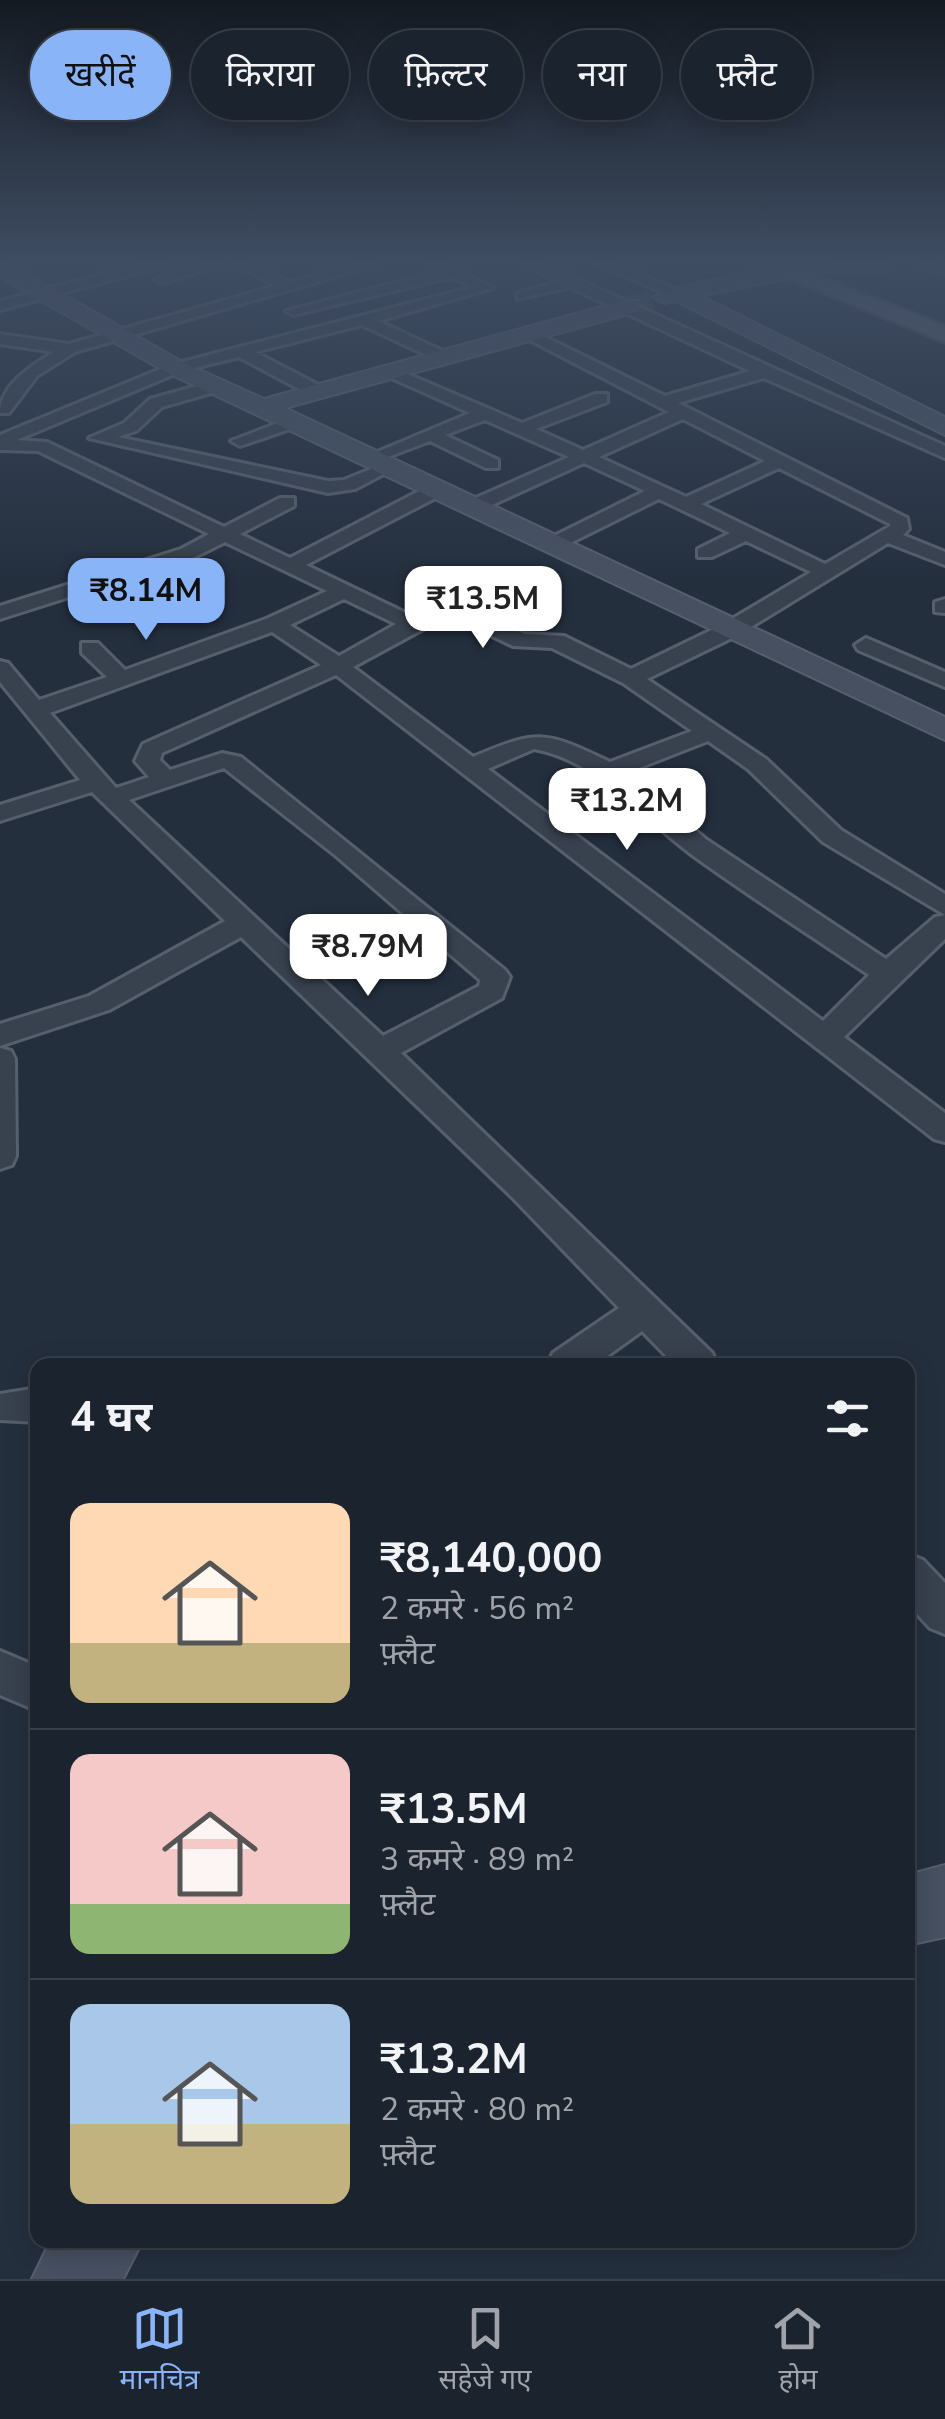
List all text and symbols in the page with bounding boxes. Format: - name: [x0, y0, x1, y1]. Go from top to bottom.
- chip: खरीदें: [30, 30, 171, 120]
- chip: किराया: [191, 30, 349, 120]
- chip: फ़िल्टर: [369, 30, 523, 120]
- chip: नया: [543, 30, 661, 120]
- chip: फ़्लैट: [681, 30, 812, 120]
- pin: ₹8.14M: [65, 558, 227, 643]
- pin: ₹13.5M: [402, 566, 564, 651]
- text: ₹8.14M: [90, 569, 202, 612]
- text: ₹13.5M: [427, 577, 539, 620]
- pin: ₹13.2M: [546, 768, 708, 853]
- text: ₹13.2M: [571, 779, 683, 822]
- pin: ₹8.79M: [287, 914, 449, 999]
- text: ₹8.79M: [312, 925, 424, 968]
- text: 4 घर: [70, 1389, 152, 1446]
- icon: filters: [820, 1391, 875, 1446]
- text: ₹8,140,000: [380, 1530, 602, 1587]
- icon: home: [150, 1543, 270, 1663]
- text: 2 कमरे · 56 m²: [380, 1587, 574, 1630]
- text: फ़्लैट: [380, 1632, 435, 1675]
- text: ₹13.5M: [380, 1781, 528, 1838]
- icon: home: [150, 1794, 270, 1914]
- text: 3 कमरे · 89 m²: [380, 1838, 574, 1881]
- text: फ़्लैट: [380, 1883, 435, 1926]
- text: ₹13.2M: [380, 2031, 528, 2088]
- icon: home: [150, 2044, 270, 2164]
- text: 2 कमरे · 80 m²: [380, 2088, 574, 2131]
- text: फ़्लैट: [380, 2133, 435, 2176]
- tab: मानचित्र: [119, 2301, 200, 2400]
- tab: सहेजे गए: [438, 2301, 532, 2400]
- tab: होम: [770, 2301, 825, 2400]

